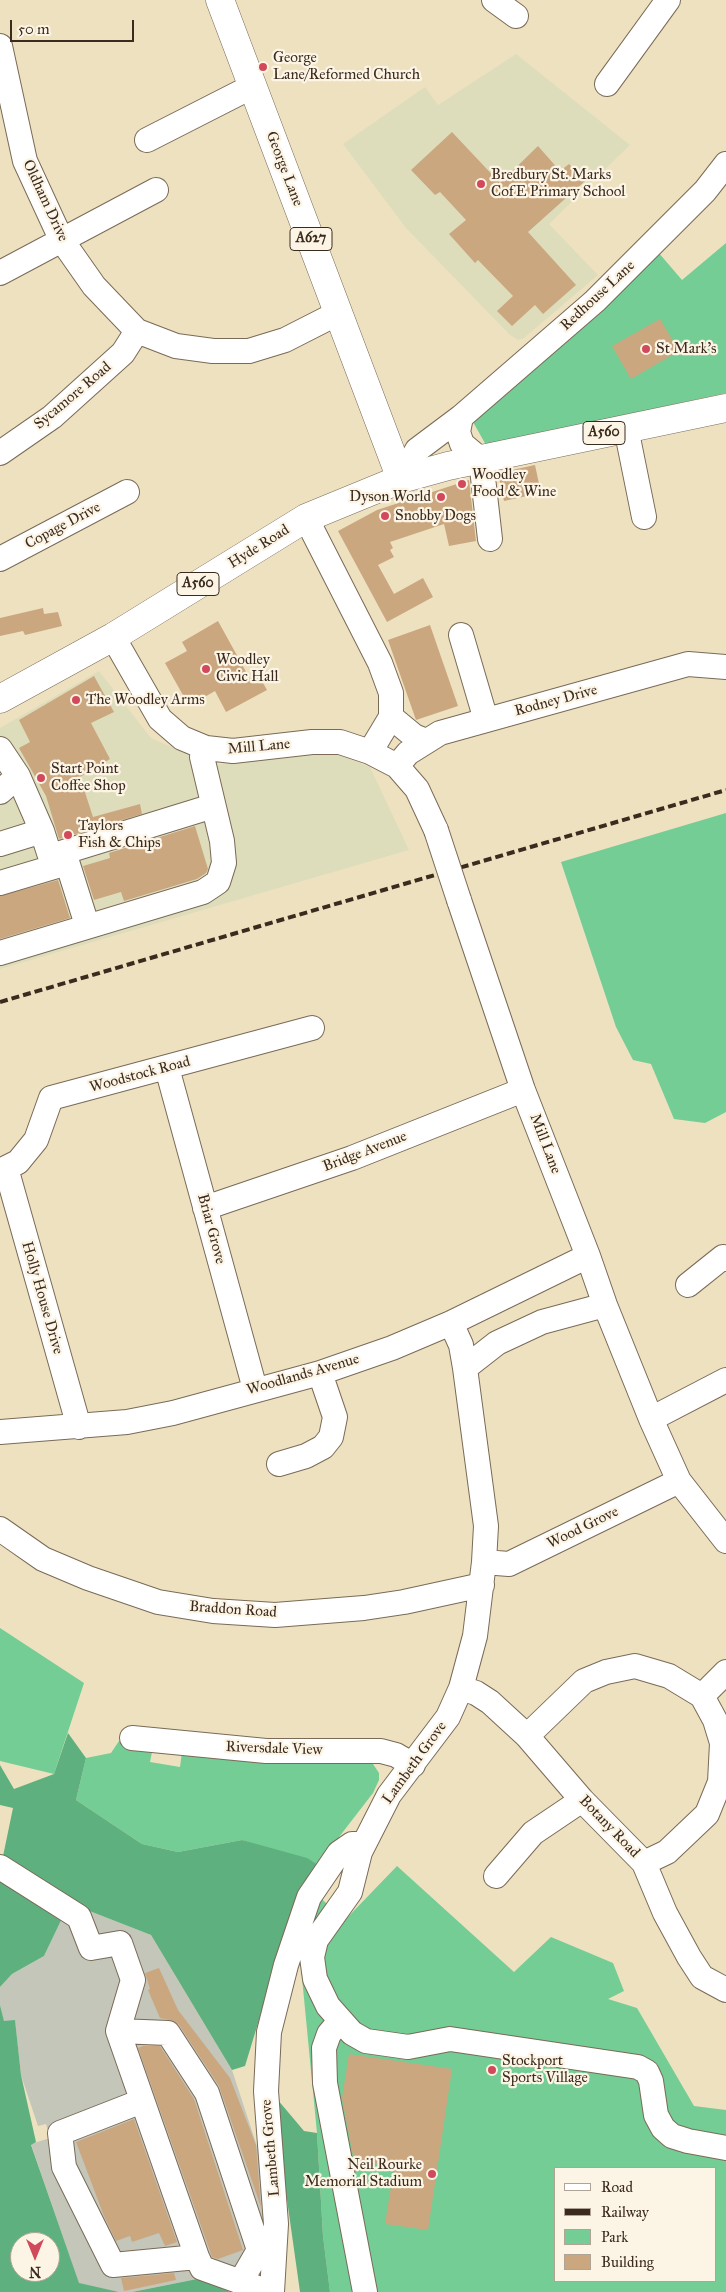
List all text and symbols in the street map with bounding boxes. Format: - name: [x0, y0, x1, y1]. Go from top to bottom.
- scale bar: [12, 10, 136, 42]
- text: 50 m: [18, 20, 50, 38]
- place label: George Lane/Reformed Church: [273, 49, 420, 84]
- marker: George Lane/Reformed Church: [257, 61, 269, 73]
- street label: George Lane: [261, 129, 307, 209]
- street label: Oldham Drive: [18, 157, 72, 245]
- place label: Bredbury St. Marks CofE Primary School: [491, 166, 625, 201]
- marker: Bredbury St. Marks CofE Primary School: [475, 178, 487, 190]
- road number: A627: [290, 228, 332, 250]
- street label: Redhouse Lane: [557, 257, 639, 335]
- place label: St Mark's: [656, 340, 717, 358]
- marker: St Mark's: [640, 343, 652, 355]
- street label: Sycamore Road: [31, 358, 115, 434]
- road number: A560: [583, 422, 625, 444]
- place label: Woodley Food & Wine: [472, 466, 556, 501]
- marker: Woodley Food & Wine: [456, 478, 468, 490]
- place label: Dyson World: [349, 488, 431, 506]
- marker: Dyson World: [435, 491, 447, 503]
- street label: Copage Drive: [22, 499, 104, 553]
- place label: Snobby Dogs: [395, 507, 476, 525]
- marker: Snobby Dogs: [379, 510, 391, 522]
- street label: Hyde Road: [225, 521, 293, 573]
- road number: A560: [177, 572, 219, 596]
- place label: Woodley Civic Hall: [216, 651, 278, 686]
- marker: Woodley Civic Hall: [200, 663, 212, 675]
- street label: Rodney Drive: [513, 681, 599, 721]
- place label: The Woodley Arms: [86, 691, 205, 709]
- marker: The Woodley Arms: [70, 694, 82, 706]
- street label: Mill Lane: [227, 735, 291, 759]
- place label: Start Point Coffee Shop: [51, 760, 126, 795]
- marker: Start Point Coffee Shop: [35, 772, 47, 784]
- place label: Taylors Fish & Chips: [78, 817, 161, 852]
- marker: Taylors Fish & Chips: [62, 829, 74, 841]
- street label: Woodstock Road: [88, 1053, 192, 1097]
- street label: Mill Lane: [525, 1112, 565, 1176]
- street label: Bridge Avenue: [320, 1128, 410, 1176]
- street label: Briar Grove: [193, 1192, 229, 1266]
- street label: Holly House Drive: [17, 1239, 67, 1357]
- street label: Woodlands Avenue: [245, 1350, 361, 1400]
- street label: Wood Grove: [544, 1503, 622, 1553]
- street label: Braddon Road: [189, 1598, 277, 1622]
- street label: Lambeth Grove: [379, 1718, 451, 1808]
- street label: Riversdale View: [225, 1738, 323, 1760]
- street label: Botany Road: [575, 1792, 643, 1862]
- place label: Stockport Sports Village: [502, 2052, 588, 2087]
- marker: Stockport Sports Village: [486, 2064, 498, 2076]
- street label: Lambeth Grove: [258, 2099, 284, 2197]
- place label: Neil Rourke Memorial Stadium: [304, 2156, 422, 2191]
- legend: [554, 2167, 716, 2282]
- marker: Neil Rourke Memorial Stadium: [426, 2168, 438, 2180]
- text: Road: [601, 2178, 633, 2196]
- text: Railway: [601, 2203, 649, 2221]
- text: Park: [601, 2228, 628, 2246]
- north arrow: [10, 2232, 60, 2282]
- text: Building: [601, 2253, 654, 2271]
- text: N: [29, 2263, 41, 2280]

